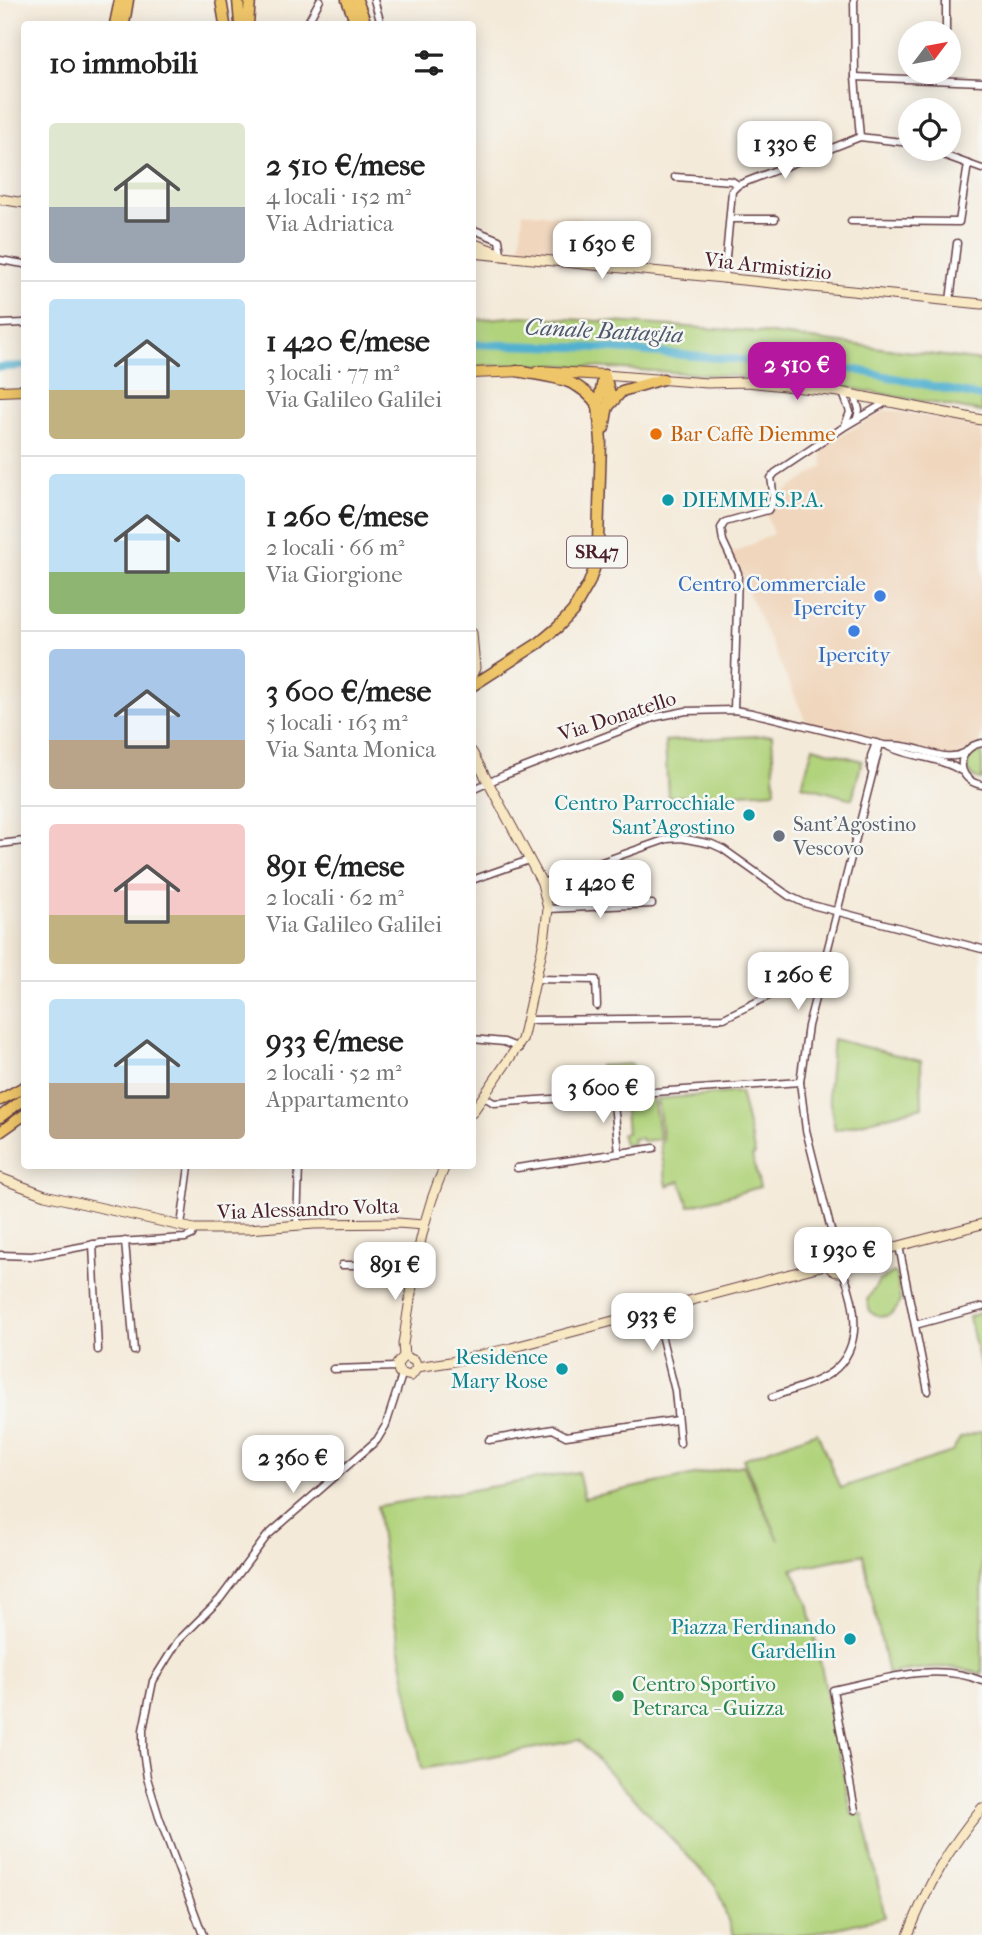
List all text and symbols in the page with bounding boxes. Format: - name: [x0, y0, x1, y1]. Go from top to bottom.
- north arrow: [898, 21, 961, 84]
- map controls: [898, 21, 961, 161]
- icon: filters: [410, 44, 448, 82]
- text: 10 immobili: [49, 46, 198, 81]
- button: locate: [898, 98, 961, 161]
- pin: 1 330 €: [720, 122, 850, 181]
- text: 1 330 €: [753, 130, 817, 157]
- text: 2 510 €/mese: [266, 148, 425, 183]
- icon: home: [105, 151, 189, 235]
- text: 4 locali · 152 m²: [266, 183, 411, 210]
- text: Via Adriatica: [266, 210, 394, 237]
- pin: 1 630 €: [537, 222, 667, 281]
- text: 1 630 €: [569, 230, 635, 257]
- street label: Via Armistizio: [702, 247, 833, 285]
- water label: Canale Battaglia: [524, 313, 684, 349]
- text: 1 420 €/mese: [266, 324, 430, 359]
- icon: home: [105, 327, 189, 411]
- pin: 2 510 €: [732, 342, 862, 402]
- text: 2 510 €: [764, 351, 830, 378]
- text: 3 locali · 77 m²: [266, 359, 399, 386]
- text: Via Galileo Galilei: [266, 386, 442, 413]
- place label: Bar Caffè Diemme: [670, 422, 836, 446]
- marker: Bar Caffè Diemme: [648, 426, 664, 442]
- place label: DIEMME S.P.A.: [682, 488, 823, 512]
- marker: DIEMME S.P.A.: [660, 492, 676, 508]
- text: 1 260 €/mese: [266, 499, 429, 534]
- icon: home: [105, 502, 189, 586]
- text: 2 locali · 66 m²: [266, 534, 405, 561]
- road number: SR47: [567, 537, 627, 568]
- text: Via Giorgione: [266, 561, 403, 588]
- place label: Centro Commerciale Ipercity: [678, 572, 867, 620]
- marker: Centro Commerciale Ipercity: [872, 588, 888, 604]
- marker: Ipercity: [846, 623, 862, 639]
- place label: Ipercity: [818, 643, 891, 667]
- text: 3 600 €/mese: [266, 674, 431, 709]
- icon: home: [105, 677, 189, 761]
- street label: Via Donatello: [554, 686, 679, 747]
- text: 5 locali · 163 m²: [266, 709, 408, 736]
- text: Via Santa Monica: [266, 736, 436, 763]
- place label: Centro Parrocchiale Sant'Agostino: [554, 791, 735, 839]
- marker: Centro Parrocchiale Sant'Agostino: [741, 807, 757, 823]
- place label: Sant'Agostino Vescovo: [792, 812, 916, 860]
- marker: Sant'Agostino Vescovo: [771, 828, 787, 844]
- text: 891 €/mese: [266, 849, 405, 884]
- icon: home: [105, 852, 189, 936]
- pin: 1 420 €: [535, 860, 665, 920]
- text: 1 420 €: [565, 869, 635, 896]
- text: 2 locali · 62 m²: [266, 884, 404, 911]
- text: Via Galileo Galilei: [266, 911, 442, 938]
- pin: 1 260 €: [733, 953, 863, 1012]
- text: 1 260 €: [764, 961, 832, 988]
- text: 933 €/mese: [266, 1024, 403, 1059]
- icon: home: [105, 1027, 189, 1111]
- text: 2 locali · 52 m²: [266, 1059, 401, 1086]
- pin: 3 600 €: [538, 1066, 668, 1125]
- text: 3 600 €: [568, 1074, 638, 1101]
- text: Appartamento: [266, 1086, 409, 1113]
- street label: Via Alessandro Volta: [216, 1194, 400, 1224]
- pin: 1 930 €: [778, 1228, 908, 1287]
- text: 1 930 €: [810, 1236, 876, 1263]
- pin: 891 €: [346, 1242, 444, 1302]
- text: 891 €: [370, 1251, 420, 1278]
- pin: 933 €: [603, 1294, 701, 1353]
- text: 933 €: [627, 1302, 677, 1329]
- place label: Residence Mary Rose: [451, 1345, 548, 1393]
- marker: Residence Mary Rose: [554, 1361, 570, 1377]
- pin: 2 360 €: [228, 1436, 358, 1495]
- text: 2 360 €: [258, 1444, 328, 1471]
- place label: Piazza Ferdinando Gardellin: [671, 1615, 836, 1663]
- marker: Piazza Ferdinando Gardellin: [842, 1631, 858, 1647]
- place label: Centro Sportivo Petrarca - Guizza: [632, 1672, 785, 1720]
- marker: Centro Sportivo Petrarca - Guizza: [610, 1688, 626, 1704]

